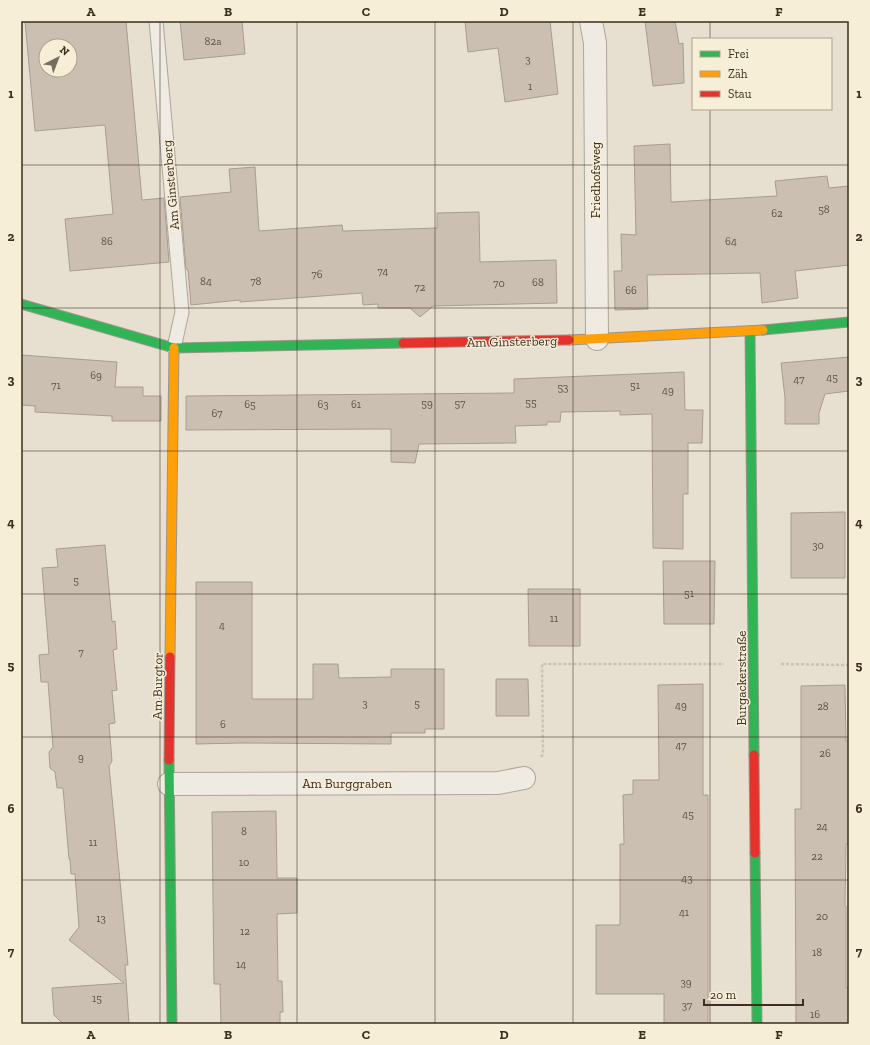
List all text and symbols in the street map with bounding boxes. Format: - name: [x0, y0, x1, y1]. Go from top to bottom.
- text: A: [87, 4, 96, 19]
- text: B: [224, 4, 232, 19]
- text: C: [362, 4, 370, 19]
- text: D: [499, 4, 509, 19]
- text: E: [638, 4, 646, 19]
- text: F: [775, 4, 783, 19]
- house number: 82a: [205, 35, 222, 48]
- north arrow: [38, 38, 78, 78]
- legend: [692, 38, 832, 110]
- text: N: [57, 43, 72, 59]
- text: Frei: [728, 47, 749, 61]
- house number: 3: [525, 53, 531, 66]
- text: Zäh: [728, 67, 748, 81]
- house number: 1: [528, 80, 533, 93]
- text: 1: [8, 86, 14, 101]
- text: 1: [856, 86, 862, 101]
- text: Stau: [728, 87, 752, 101]
- street label: Am Ginsterberg: [159, 139, 182, 231]
- street label: Friedhofsweg: [588, 142, 603, 218]
- house number: 58: [818, 203, 830, 216]
- house number: 62: [771, 207, 783, 220]
- text: 2: [8, 229, 15, 244]
- text: 2: [856, 229, 863, 244]
- house number: 86: [101, 235, 113, 248]
- house number: 64: [725, 235, 737, 248]
- house number: 74: [378, 265, 388, 278]
- house number: 76: [311, 268, 323, 281]
- house number: 84: [200, 275, 212, 288]
- house number: 78: [250, 275, 262, 288]
- house number: 68: [532, 276, 544, 289]
- house number: 70: [493, 277, 505, 290]
- house number: 72: [415, 281, 426, 294]
- house number: 66: [625, 284, 637, 297]
- street label: Am Ginsterberg: [467, 333, 557, 350]
- house number: 69: [90, 369, 102, 382]
- house number: 45: [826, 371, 838, 384]
- text: 3: [8, 372, 15, 387]
- text: 3: [856, 372, 863, 387]
- house number: 47: [794, 373, 804, 386]
- house number: 71: [51, 379, 61, 392]
- house number: 51: [630, 379, 641, 392]
- house number: 53: [557, 381, 569, 394]
- house number: 49: [662, 384, 674, 397]
- house number: 55: [525, 396, 537, 409]
- house number: 59: [421, 397, 433, 410]
- house number: 57: [455, 397, 465, 410]
- house number: 65: [244, 398, 256, 411]
- house number: 63: [317, 398, 329, 411]
- house number: 61: [351, 398, 362, 411]
- house number: 67: [211, 407, 223, 420]
- text: 4: [7, 515, 15, 530]
- text: 4: [855, 515, 863, 530]
- house number: 30: [812, 539, 824, 552]
- house number: 5: [73, 574, 79, 587]
- house number: 51: [684, 587, 695, 600]
- house number: 11: [550, 612, 559, 625]
- house number: 4: [219, 619, 225, 632]
- street label: Burgackerstraße: [734, 631, 749, 725]
- house number: 7: [78, 646, 84, 659]
- street label: Am Burgtor: [149, 652, 166, 720]
- text: 5: [8, 658, 15, 673]
- text: 5: [856, 658, 863, 673]
- house number: 3: [362, 697, 368, 710]
- house number: 5: [414, 697, 420, 710]
- house number: 49: [675, 699, 687, 712]
- house number: 28: [817, 700, 829, 713]
- house number: 6: [220, 718, 226, 731]
- house number: 47: [676, 739, 686, 752]
- house number: 26: [819, 747, 831, 760]
- house number: 9: [78, 751, 84, 764]
- street label: Am Burggraben: [302, 776, 392, 791]
- text: 6: [8, 801, 15, 816]
- text: 6: [856, 801, 863, 816]
- house number: 45: [682, 808, 694, 821]
- house number: 24: [816, 820, 828, 833]
- house number: 8: [241, 825, 247, 838]
- house number: 11: [89, 836, 98, 849]
- house number: 22: [811, 850, 823, 863]
- house number: 10: [239, 856, 249, 869]
- house number: 43: [681, 872, 693, 885]
- house number: 41: [679, 906, 690, 919]
- house number: 20: [816, 910, 828, 923]
- house number: 13: [96, 912, 106, 925]
- house number: 12: [240, 925, 250, 938]
- text: 7: [8, 944, 15, 959]
- text: 7: [856, 944, 863, 959]
- house number: 18: [812, 946, 822, 959]
- house number: 14: [236, 958, 246, 971]
- house number: 39: [680, 976, 692, 989]
- scale bar: [704, 981, 803, 1007]
- text: 20 m: [710, 988, 737, 1002]
- house number: 15: [92, 992, 102, 1005]
- house number: 37: [682, 999, 692, 1012]
- house number: 16: [810, 1008, 820, 1021]
- text: A: [87, 1027, 96, 1042]
- text: B: [224, 1027, 232, 1042]
- text: C: [362, 1027, 370, 1042]
- text: D: [499, 1027, 509, 1042]
- text: E: [638, 1027, 646, 1042]
- text: F: [775, 1027, 783, 1042]

